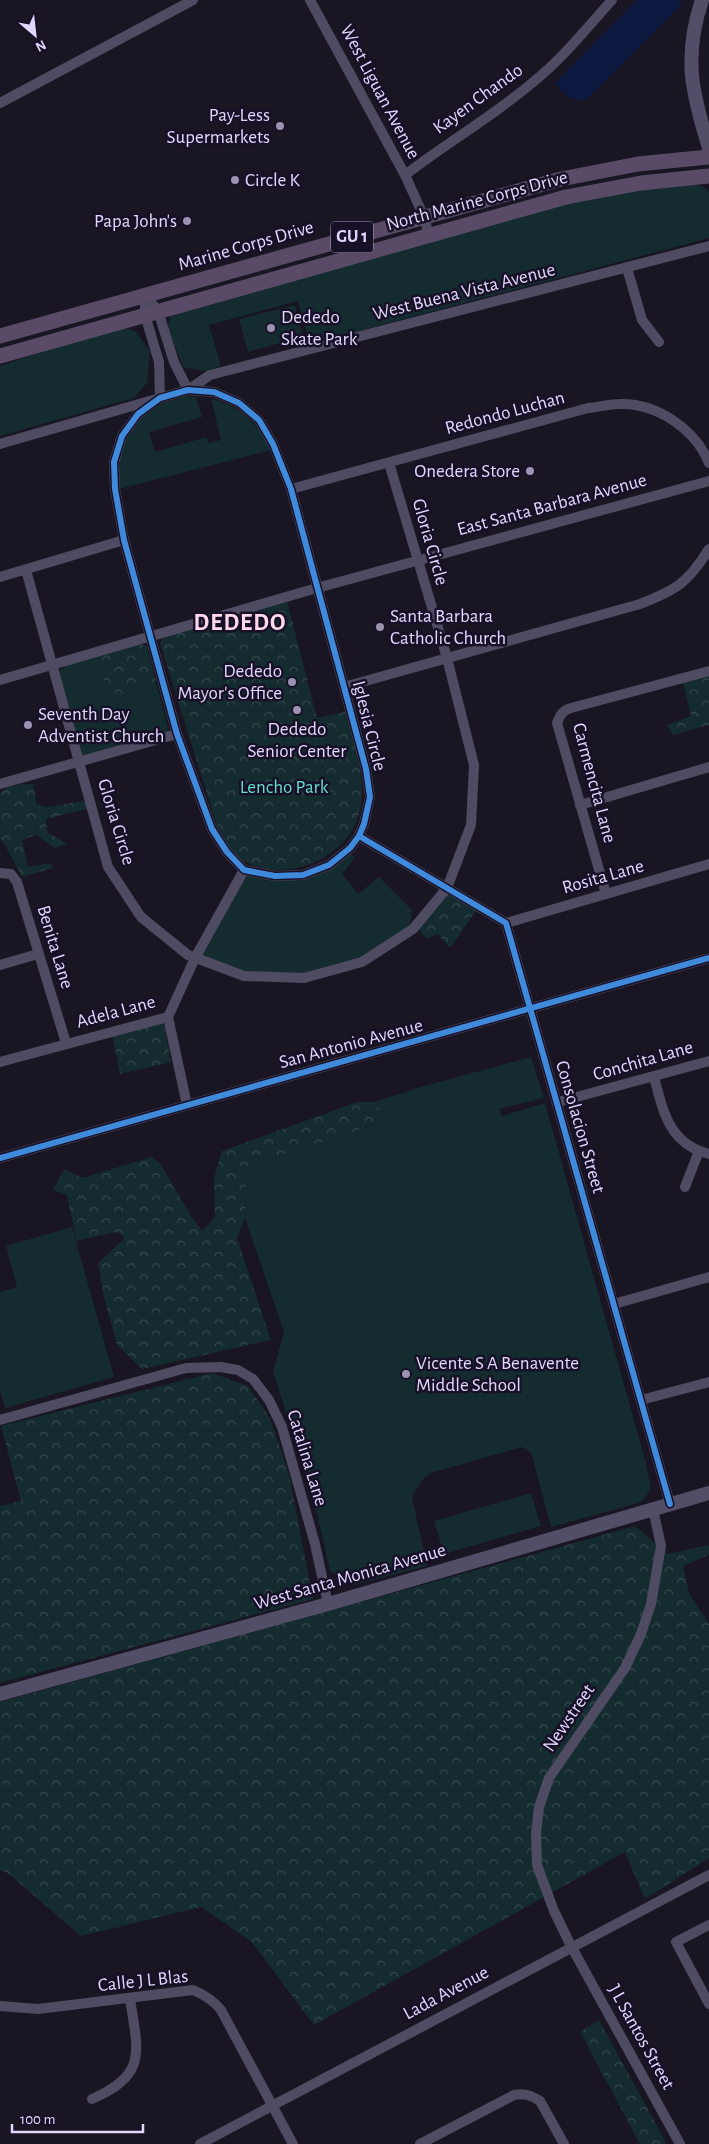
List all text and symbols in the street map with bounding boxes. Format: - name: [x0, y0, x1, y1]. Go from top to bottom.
- north arrow: [10, 10, 60, 60]
- street label: West Liguan Avenue: [337, 22, 423, 162]
- text: N: [33, 37, 48, 54]
- street label: Kayen Chando: [430, 60, 526, 138]
- place label: Pay-Less Supermarkets: [167, 106, 270, 147]
- marker: Pay-Less Supermarkets: [274, 120, 286, 132]
- street label: North Marine Corps Drive: [384, 168, 570, 234]
- place label: Circle K: [245, 171, 300, 190]
- marker: Circle K: [229, 174, 241, 186]
- place label: Papa John's: [94, 212, 177, 231]
- marker: Papa John's: [181, 215, 193, 227]
- street label: Marine Corps Drive: [176, 218, 316, 274]
- road number: GU 1: [331, 222, 373, 252]
- street label: West Buena Vista Avenue: [371, 260, 557, 324]
- place label: Dededo Skate Park: [281, 308, 358, 349]
- marker: Dededo Skate Park: [265, 322, 277, 334]
- street label: Redondo Luchan: [443, 388, 567, 438]
- place label: Onedera Store: [414, 462, 520, 481]
- marker: Onedera Store: [524, 465, 536, 477]
- street label: East Santa Barbara Avenue: [455, 471, 649, 539]
- street label: Gloria Circle: [409, 497, 451, 587]
- place label: Santa Barbara Catholic Church: [390, 607, 506, 648]
- district label: DEDEDO: [194, 611, 286, 635]
- marker: Santa Barbara Catholic Church: [374, 621, 386, 633]
- place label: Dededo Mayor's Office: [177, 662, 282, 703]
- marker: Dededo Mayor's Office: [286, 676, 298, 688]
- street label: Iglesia Circle: [349, 679, 389, 773]
- marker: Dededo Senior Center: [291, 704, 303, 716]
- place label: Seventh Day Adventist Church: [38, 705, 164, 746]
- marker: Seventh Day Adventist Church: [22, 719, 34, 731]
- place label: Dededo Senior Center: [248, 720, 346, 761]
- street label: Carmencita Lane: [569, 721, 619, 845]
- street label: Gloria Circle: [94, 777, 138, 867]
- park label: Lencho Park: [240, 778, 329, 797]
- street label: Rosita Lane: [560, 856, 646, 898]
- street label: Benita Lane: [33, 903, 77, 991]
- street label: Adela Lane: [74, 992, 158, 1032]
- street label: San Antonio Avenue: [277, 1016, 425, 1072]
- street label: Conchita Lane: [591, 1038, 695, 1084]
- street label: Consolacion Street: [552, 1059, 608, 1195]
- place label: Vicente S A Benavente Middle School: [416, 1354, 579, 1395]
- marker: Vicente S A Benavente Middle School: [400, 1368, 412, 1380]
- street label: Catalina Lane: [283, 1408, 331, 1508]
- street label: West Santa Monica Avenue: [252, 1540, 448, 1614]
- street label: Newstreet: [540, 1681, 598, 1755]
- street label: Lada Avenue: [400, 1963, 492, 2023]
- street label: Calle J L Blas: [97, 1967, 189, 1995]
- street label: J L Santos Street: [604, 1981, 678, 2093]
- scale bar: [12, 2102, 144, 2134]
- text: 100 m: [20, 2112, 55, 2127]

